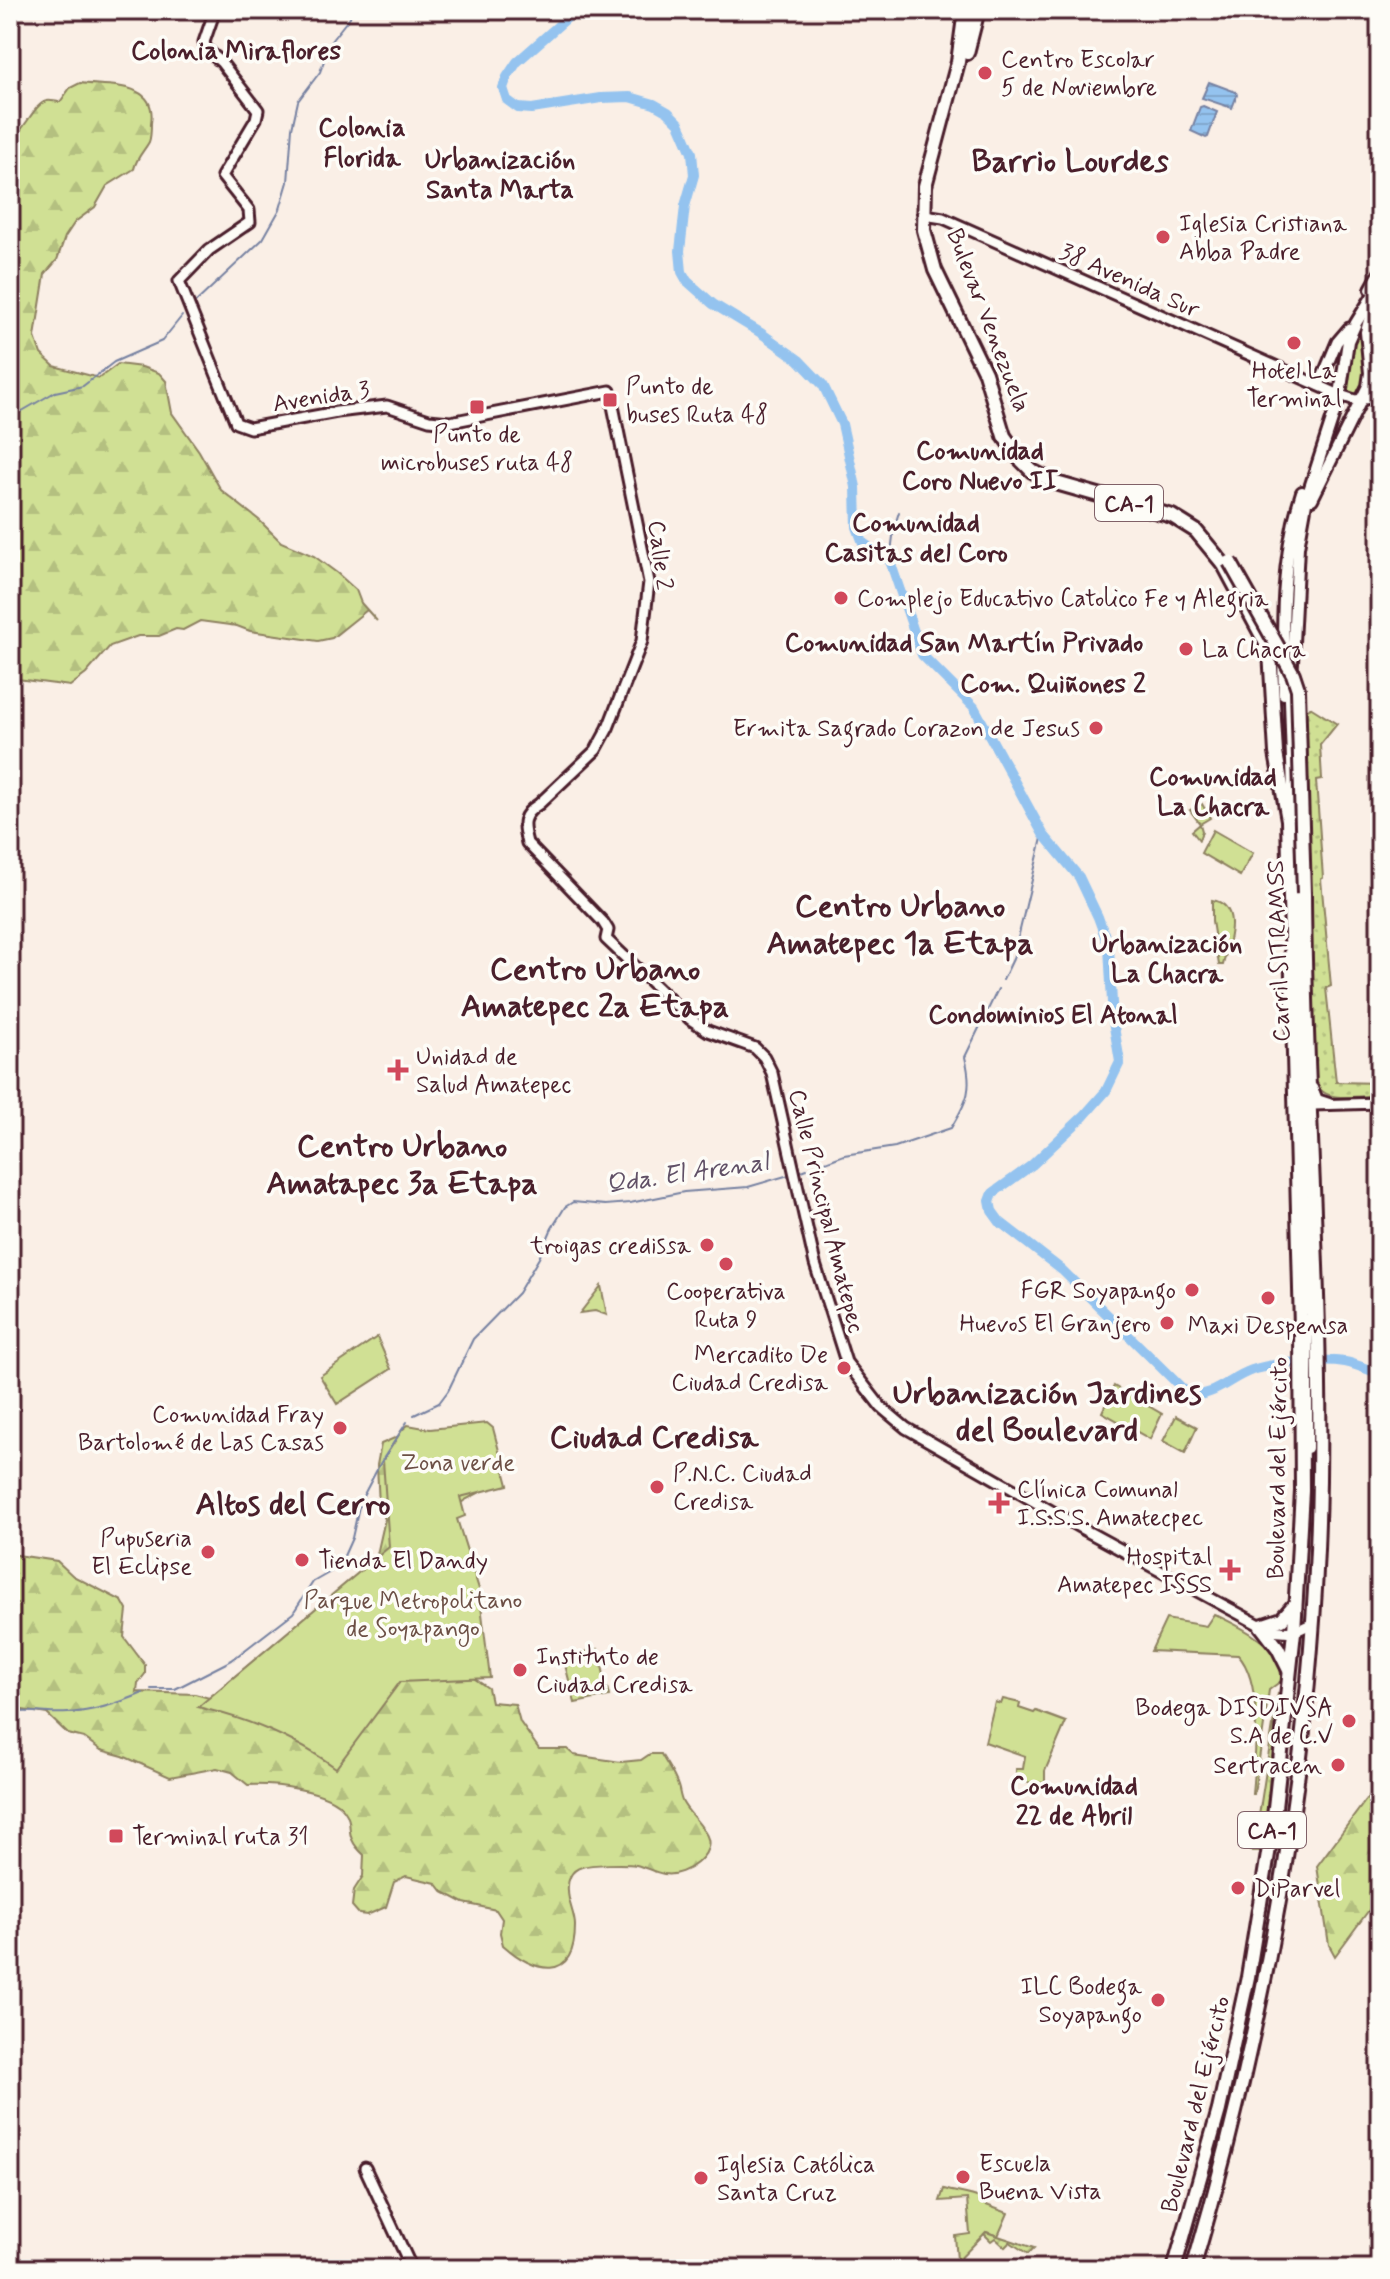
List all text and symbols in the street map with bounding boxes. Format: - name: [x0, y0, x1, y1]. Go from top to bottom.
- district label: Colonia Miraflores: [131, 35, 341, 69]
- place label: Centro Escolar 5 de Noviembre: [1001, 45, 1157, 104]
- marker: Centro Escolar 5 de Noviembre: [976, 64, 994, 82]
- district label: Colonia Florida: [318, 112, 406, 176]
- district label: Barrio Lourdes: [971, 141, 1170, 183]
- district label: Urbanización Santa Marta: [425, 144, 575, 208]
- place label: Iglesia Cristiana Abba Padre: [1179, 209, 1348, 268]
- street label: Bulevar Venezuela: [938, 224, 1037, 417]
- marker: Iglesia Cristiana Abba Padre: [1154, 228, 1172, 246]
- street label: 38 Avenida Sur: [1055, 237, 1204, 326]
- marker: Hotel La Terminal: [1285, 334, 1303, 352]
- place label: Hotel La Terminal: [1246, 356, 1342, 415]
- place label: Punto de buses Ruta 48: [626, 372, 768, 431]
- street label: Avenida 3: [270, 374, 372, 420]
- marker: Punto de buses Ruta 48: [601, 391, 619, 409]
- marker: Punto de microbuses ruta 48: [468, 398, 486, 416]
- place label: Punto de microbuses ruta 48: [381, 420, 573, 479]
- district label: Comunidad Coro Nuevo II: [902, 435, 1058, 499]
- road number: CA-1: [1095, 485, 1163, 521]
- district label: Comunidad Casitas del Coro: [824, 507, 1008, 571]
- street label: Calle 2: [640, 519, 679, 592]
- place label: Complejo Educativo Catolico Fe y Alegria: [857, 584, 1269, 618]
- marker: Complejo Educativo Catolico Fe y Alegria: [832, 589, 850, 607]
- district label: Comunidad San Martín Privado: [785, 627, 1143, 661]
- place label: La Chacra: [1202, 635, 1306, 666]
- marker: La Chacra: [1177, 640, 1195, 658]
- district label: Com. Quiñones 2: [960, 668, 1146, 702]
- place label: Ermita Sagrado Corazon de Jesus: [733, 714, 1080, 748]
- marker: Ermita Sagrado Corazon de Jesus: [1087, 719, 1105, 737]
- district label: Comunidad La Chacra: [1149, 761, 1277, 825]
- street label: Carril SITRAMSS: [1261, 859, 1298, 1042]
- district label: Centro Urbano Amatepec 1a Etapa: [766, 886, 1034, 965]
- district label: Urbanización La Chacra: [1092, 928, 1242, 992]
- district label: Centro Urbano Amatepec 2a Etapa: [461, 949, 729, 1028]
- district label: Condominios El Atonal: [928, 999, 1178, 1033]
- place label: Unidad de Salud Amatepec: [416, 1042, 571, 1101]
- marker: Unidad de Salud Amatepec: [387, 1059, 409, 1081]
- street label: Calle Principal Amatepec: [780, 1086, 871, 1337]
- district label: Centro Urbano Amatapec 3a Etapa: [266, 1126, 538, 1205]
- water label: Qda. El Arenal: [603, 1145, 773, 1202]
- place label: troigas credissa: [529, 1231, 692, 1262]
- marker: troigas credissa: [698, 1236, 716, 1254]
- marker: Cooperativa Ruta 9: [717, 1255, 735, 1273]
- place label: FGR Soyapango: [1021, 1276, 1176, 1310]
- place label: Cooperativa Ruta 9: [666, 1277, 786, 1336]
- marker: FGR Soyapango: [1183, 1281, 1201, 1299]
- marker: Maxi Despensa: [1259, 1289, 1277, 1307]
- place label: Huevos El Granjero: [959, 1309, 1151, 1340]
- place label: Maxi Despensa: [1188, 1311, 1348, 1342]
- marker: Huevos El Granjero: [1158, 1314, 1176, 1332]
- place label: Mercadito De Ciudad Credisa: [671, 1340, 829, 1399]
- street label: Boulevard del Ejército: [1261, 1357, 1296, 1579]
- marker: Mercadito De Ciudad Credisa: [835, 1359, 853, 1377]
- district label: Urbanización Jardines del Boulevard: [892, 1373, 1202, 1452]
- place label: Comunidad Fray Bartolomé de Las Casas: [78, 1400, 324, 1459]
- district label: Ciudad Credisa: [550, 1417, 759, 1459]
- marker: Comunidad Fray Bartolomé de Las Casas: [331, 1419, 349, 1437]
- park label: Zona verde: [401, 1448, 515, 1479]
- place label: P.N.C. Ciudad Credisa: [673, 1459, 812, 1518]
- place label: Clínica Comunal I.S.S.S. Amatecpec: [1017, 1475, 1203, 1534]
- marker: P.N.C. Ciudad Credisa: [648, 1478, 666, 1496]
- district label: Altos del Cerro: [196, 1484, 390, 1526]
- marker: Clínica Comunal I.S.S.S. Amatecpec: [988, 1492, 1010, 1514]
- place label: Pupuseria El Eclipse: [91, 1524, 192, 1583]
- place label: Hospital Amatepec ISSS: [1057, 1542, 1212, 1601]
- marker: Pupuseria El Eclipse: [199, 1543, 217, 1561]
- place label: Tienda El Dandy: [318, 1546, 488, 1577]
- marker: Tienda El Dandy: [293, 1551, 311, 1569]
- marker: Hospital Amatepec ISSS: [1219, 1559, 1241, 1581]
- park label: Parque Metropolitano de Soyapango: [304, 1586, 522, 1647]
- place label: Instituto de Ciudad Credisa: [536, 1642, 693, 1701]
- marker: Instituto de Ciudad Credisa: [511, 1661, 529, 1679]
- place label: Bodega DISDIVSA S.A de C.V: [1135, 1693, 1333, 1752]
- marker: Bodega DISDIVSA S.A de C.V: [1340, 1712, 1358, 1730]
- place label: Sertracen: [1213, 1751, 1322, 1782]
- marker: Sertracen: [1329, 1756, 1347, 1774]
- district label: Comunidad 22 de Abril: [1010, 1770, 1138, 1834]
- road number: CA-1: [1238, 1812, 1306, 1848]
- place label: Terminal ruta 31: [132, 1822, 309, 1853]
- marker: Terminal ruta 31: [107, 1827, 125, 1845]
- place label: DiParvel: [1254, 1874, 1341, 1905]
- marker: DiParvel: [1229, 1879, 1247, 1897]
- place label: ILC Bodega Soyapango: [1021, 1972, 1143, 2034]
- marker: ILC Bodega Soyapango: [1149, 1991, 1167, 2009]
- street label: Boulevard del Ejército: [1155, 1993, 1238, 2216]
- place label: Escuela Buena Vista: [979, 2149, 1102, 2208]
- place label: Iglesia Católica Santa Cruz: [717, 2150, 875, 2209]
- marker: Escuela Buena Vista: [954, 2168, 972, 2186]
- marker: Iglesia Católica Santa Cruz: [692, 2169, 710, 2187]

